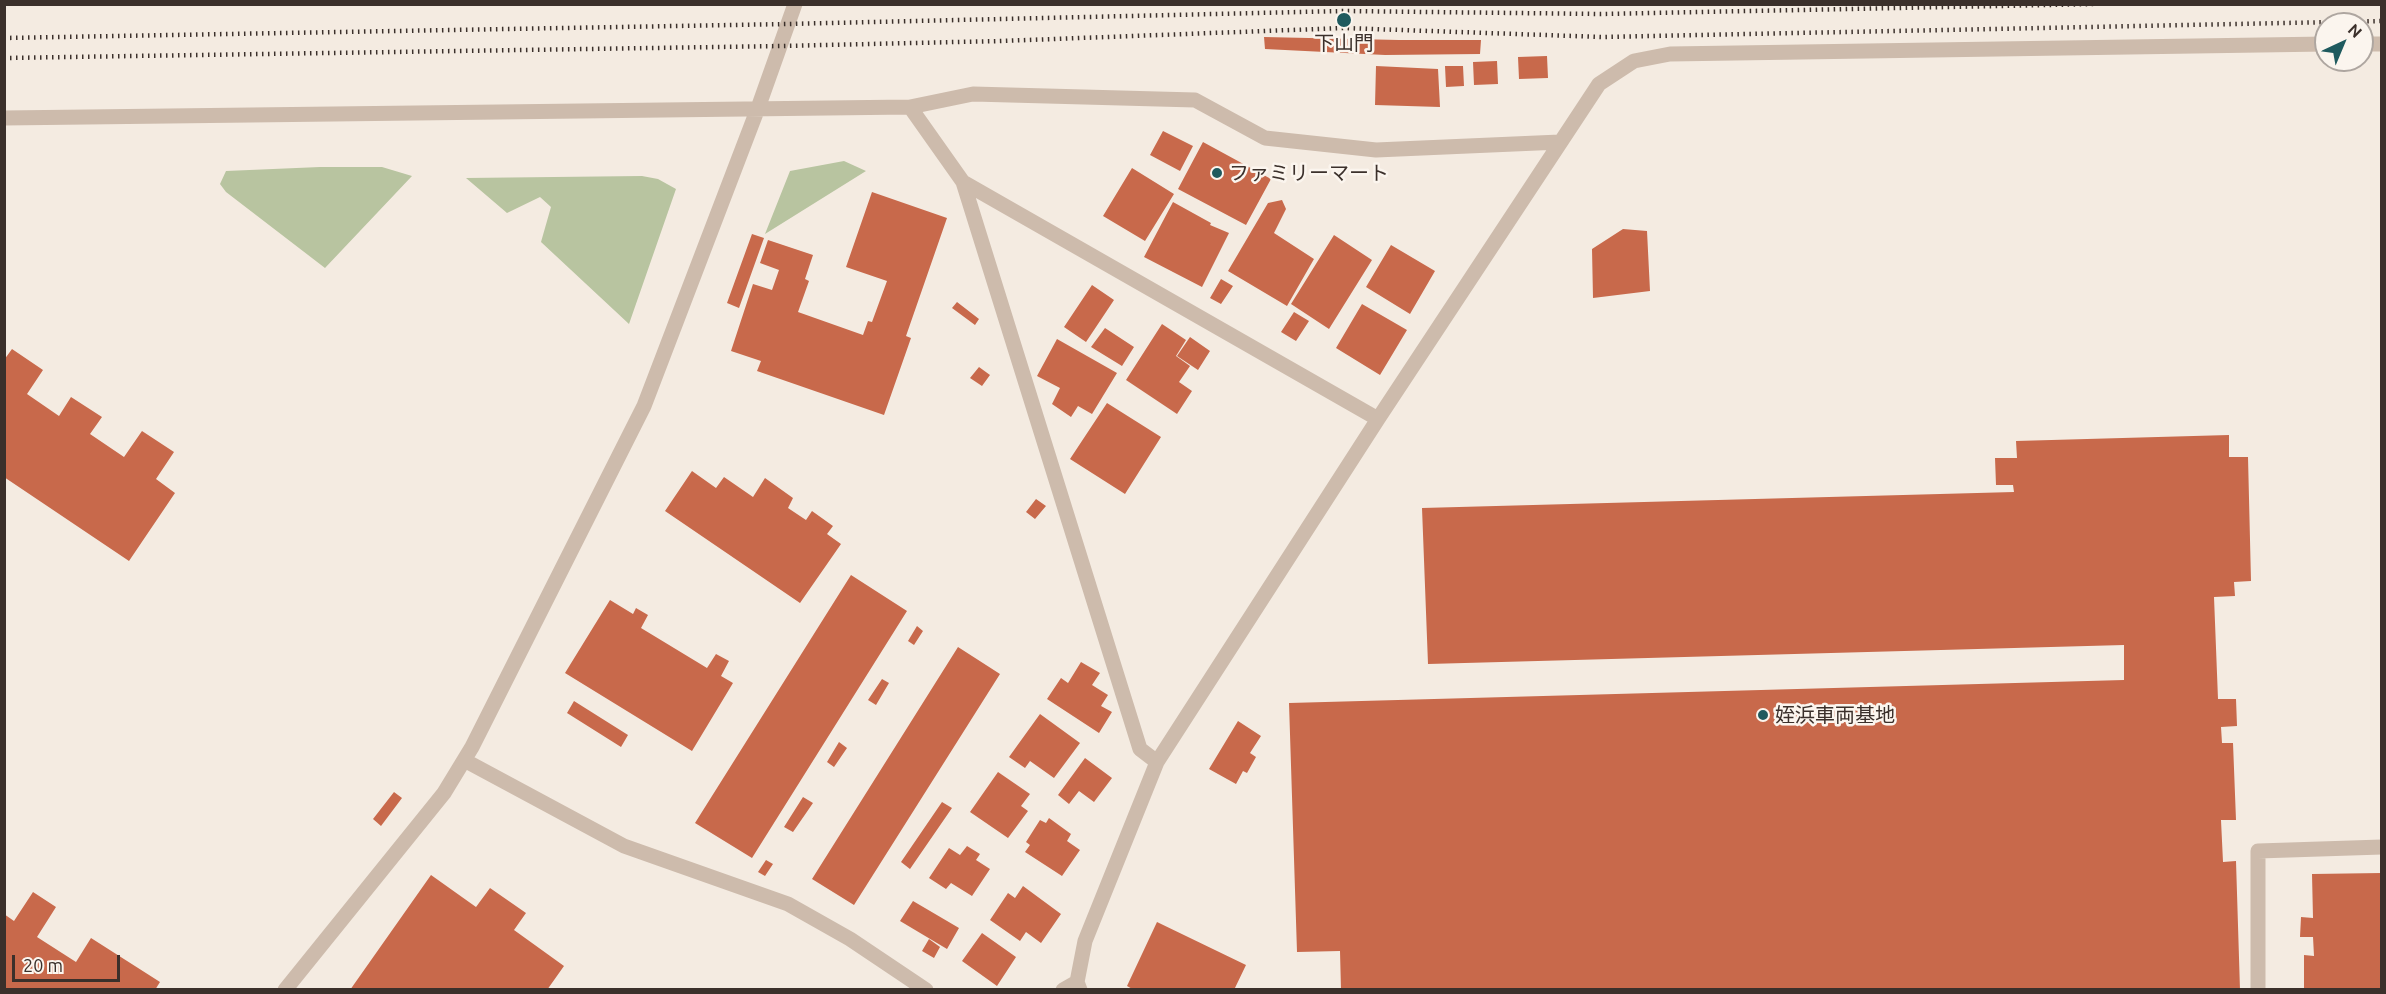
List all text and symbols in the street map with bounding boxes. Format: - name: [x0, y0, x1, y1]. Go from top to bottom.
- marker: 下山門: [1335, 11, 1353, 29]
- north arrow: [2314, 12, 2374, 72]
- text: N: [2345, 20, 2366, 41]
- place label: 下山門: [1314, 31, 1374, 55]
- place label: ファミリーマート: [1229, 161, 1389, 185]
- marker: ファミリーマート: [1210, 166, 1224, 180]
- place label: 姪浜車両基地: [1775, 703, 1895, 727]
- marker: 姪浜車両基地: [1756, 708, 1770, 722]
- scale bar: [15, 943, 123, 981]
- text: 20 m: [23, 955, 63, 975]

